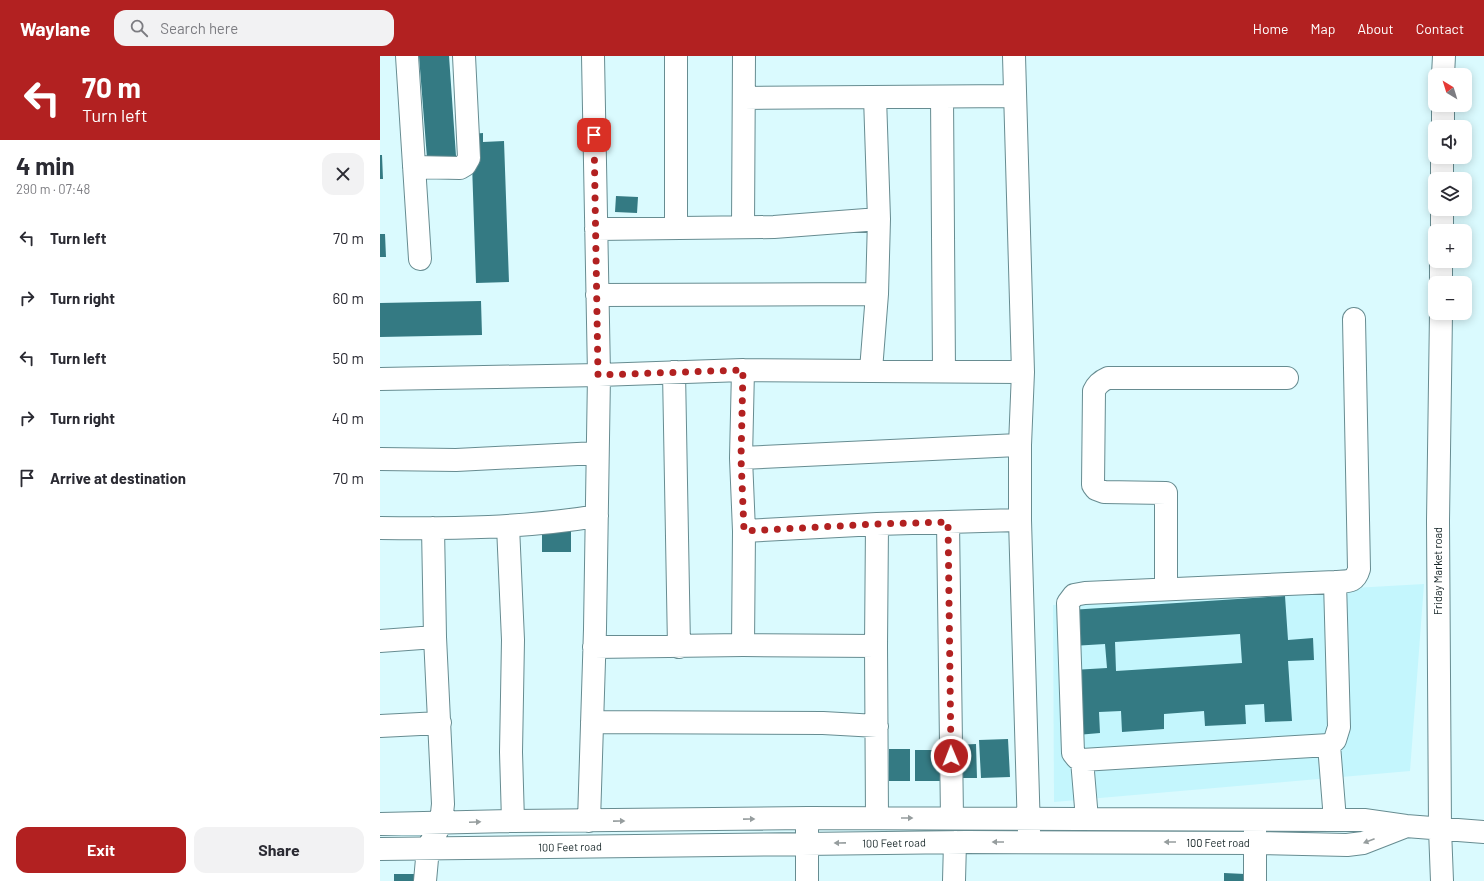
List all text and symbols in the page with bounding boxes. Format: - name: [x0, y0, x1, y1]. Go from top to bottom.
- search box: [114, 10, 394, 46]
- text: Waylane: [20, 17, 90, 40]
- icon: search: [128, 17, 150, 39]
- text: Search here: [160, 19, 238, 37]
- text: Home: [1253, 20, 1289, 37]
- text: Map: [1311, 20, 1335, 37]
- text: About: [1357, 20, 1394, 37]
- text: Contact: [1416, 20, 1464, 37]
- north arrow: [1428, 68, 1472, 112]
- map controls: [1428, 68, 1472, 320]
- text: 70 m: [82, 70, 141, 104]
- icon: left: [16, 72, 68, 124]
- text: Turn left: [82, 104, 148, 126]
- pin: [577, 118, 611, 152]
- button: sound: [1428, 120, 1472, 164]
- icon: arrive: [583, 124, 605, 146]
- text: 4 min: [16, 151, 75, 180]
- button: close: [322, 153, 364, 195]
- button: layers: [1428, 172, 1472, 216]
- text: 290 m · 07:48: [16, 181, 90, 197]
- button: +: [1428, 224, 1472, 268]
- icon: left: [16, 227, 38, 249]
- text: Turn left: [50, 229, 106, 247]
- text: 70 m: [333, 229, 364, 247]
- button: −: [1428, 276, 1472, 320]
- icon: right: [16, 287, 38, 309]
- text: Turn right: [50, 289, 115, 307]
- text: 60 m: [332, 289, 364, 307]
- icon: left: [16, 347, 38, 369]
- text: Turn left: [50, 349, 106, 367]
- text: 50 m: [332, 349, 364, 367]
- icon: right: [16, 407, 38, 429]
- text: Turn right: [50, 409, 115, 427]
- text: 40 m: [332, 409, 364, 427]
- icon: arrive: [16, 467, 38, 489]
- text: Arrive at destination: [50, 469, 186, 487]
- text: 70 m: [333, 469, 364, 487]
- street label: Friday Market road: [1431, 527, 1444, 615]
- position arrow: [930, 735, 972, 777]
- one-way arrow: [743, 815, 755, 822]
- one-way arrow: [901, 815, 914, 821]
- one-way arrow: [613, 817, 625, 824]
- one-way arrow: [469, 819, 481, 826]
- button: Exit: [16, 827, 186, 873]
- button: Share: [194, 827, 364, 873]
- street label: 100 Feet road: [862, 835, 926, 850]
- street label: 100 Feet road: [1186, 836, 1250, 849]
- one-way arrow: [1363, 838, 1375, 844]
- street label: 100 Feet road: [538, 839, 602, 854]
- one-way arrow: [991, 839, 1004, 845]
- one-way arrow: [1163, 839, 1176, 845]
- one-way arrow: [833, 840, 846, 846]

